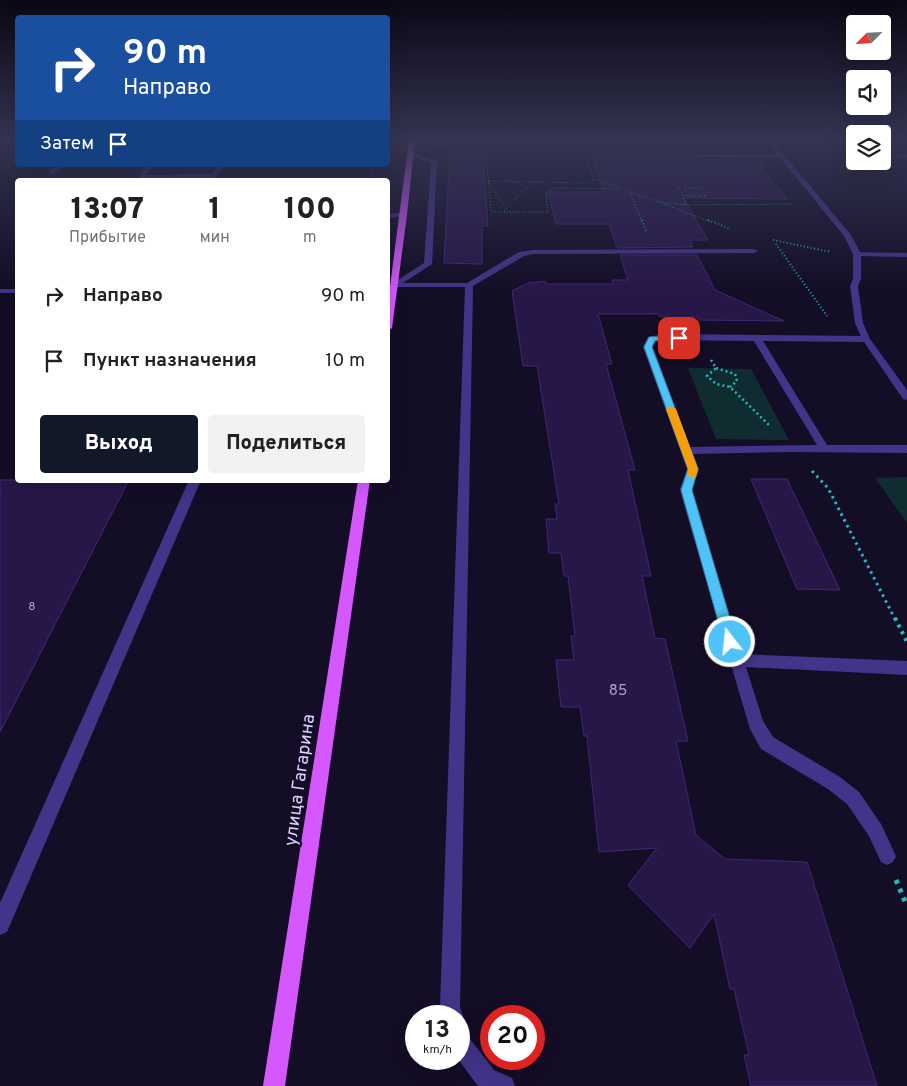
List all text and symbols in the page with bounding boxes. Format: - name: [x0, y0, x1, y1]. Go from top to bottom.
- north arrow: [846, 15, 891, 60]
- map controls: [846, 15, 891, 170]
- text: 90 m: [123, 32, 207, 76]
- icon: right: [40, 35, 105, 100]
- button: sound: [846, 70, 891, 115]
- text: Направо: [123, 75, 211, 102]
- button: layers: [846, 125, 891, 170]
- icon: arrive: [104, 130, 132, 158]
- text: Затем: [40, 132, 94, 156]
- text: 13:07: [71, 192, 144, 229]
- text: 1: [209, 192, 221, 229]
- text: 100: [284, 192, 336, 229]
- text: Прибытие: [69, 228, 146, 248]
- text: мин: [200, 228, 230, 248]
- text: m: [303, 228, 317, 248]
- icon: right: [40, 282, 68, 310]
- text: Направо: [83, 284, 163, 308]
- text: 90 m: [321, 284, 365, 308]
- pin: [658, 317, 700, 359]
- icon: arrive: [665, 324, 693, 352]
- icon: arrive: [40, 347, 68, 375]
- text: Пункт назначения: [83, 349, 257, 373]
- text: 10 m: [325, 349, 365, 373]
- button: Выход: [40, 415, 198, 473]
- button: Поделиться: [208, 415, 365, 473]
- house number: 8: [28, 599, 36, 615]
- position arrow: [703, 615, 755, 667]
- house number: 85: [609, 682, 627, 701]
- street label: улица Гагарина: [280, 713, 321, 848]
- speed limit sign: 20: [480, 1005, 545, 1070]
- text: 13: [425, 1015, 450, 1047]
- text: km/h: [423, 1042, 452, 1058]

